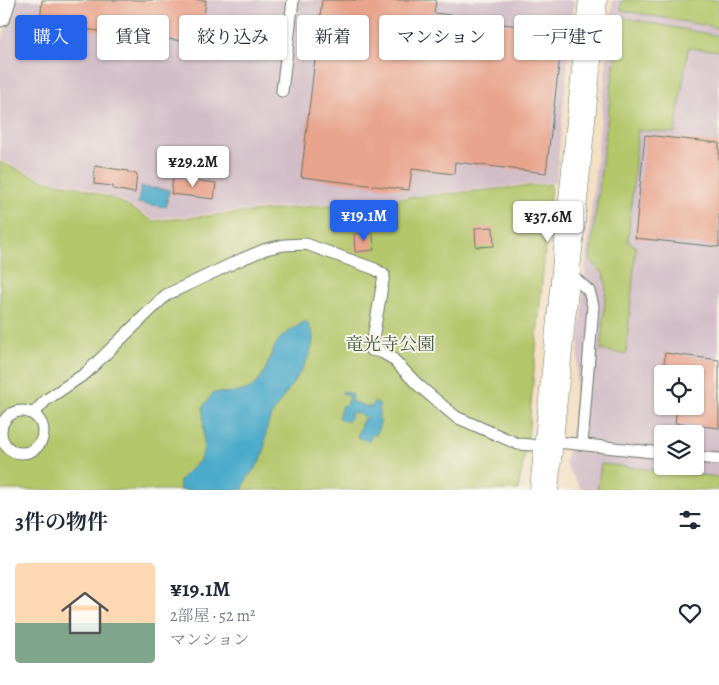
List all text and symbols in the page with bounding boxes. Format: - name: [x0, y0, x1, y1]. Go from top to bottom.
- chip: 購入: [15, 15, 87, 60]
- chip: 賃貸: [97, 15, 169, 60]
- chip: 絞り込み: [179, 15, 287, 60]
- chip: 新着: [297, 15, 369, 60]
- chip: マンション: [379, 15, 504, 60]
- chip: 一戸建て: [514, 15, 622, 60]
- pin: ¥29.2M: [152, 146, 234, 188]
- text: ¥29.2M: [168, 151, 218, 173]
- pin: ¥19.1M: [323, 200, 405, 242]
- pin: ¥37.6M: [507, 200, 589, 243]
- text: ¥19.1M: [341, 205, 387, 227]
- text: ¥37.6M: [524, 206, 572, 228]
- park label: 竜光寺公園: [345, 332, 435, 356]
- map controls: [654, 365, 704, 475]
- button: locate: [654, 365, 704, 415]
- button: layers: [654, 425, 704, 475]
- icon: filters: [676, 506, 704, 534]
- text: 3件の物件: [15, 508, 108, 536]
- text: ¥19.1M: [170, 575, 230, 603]
- icon: home: [55, 583, 115, 643]
- icon: heart: [676, 599, 704, 627]
- text: 2部屋 · 52 m²: [170, 605, 255, 627]
- text: マンション: [170, 629, 249, 651]

